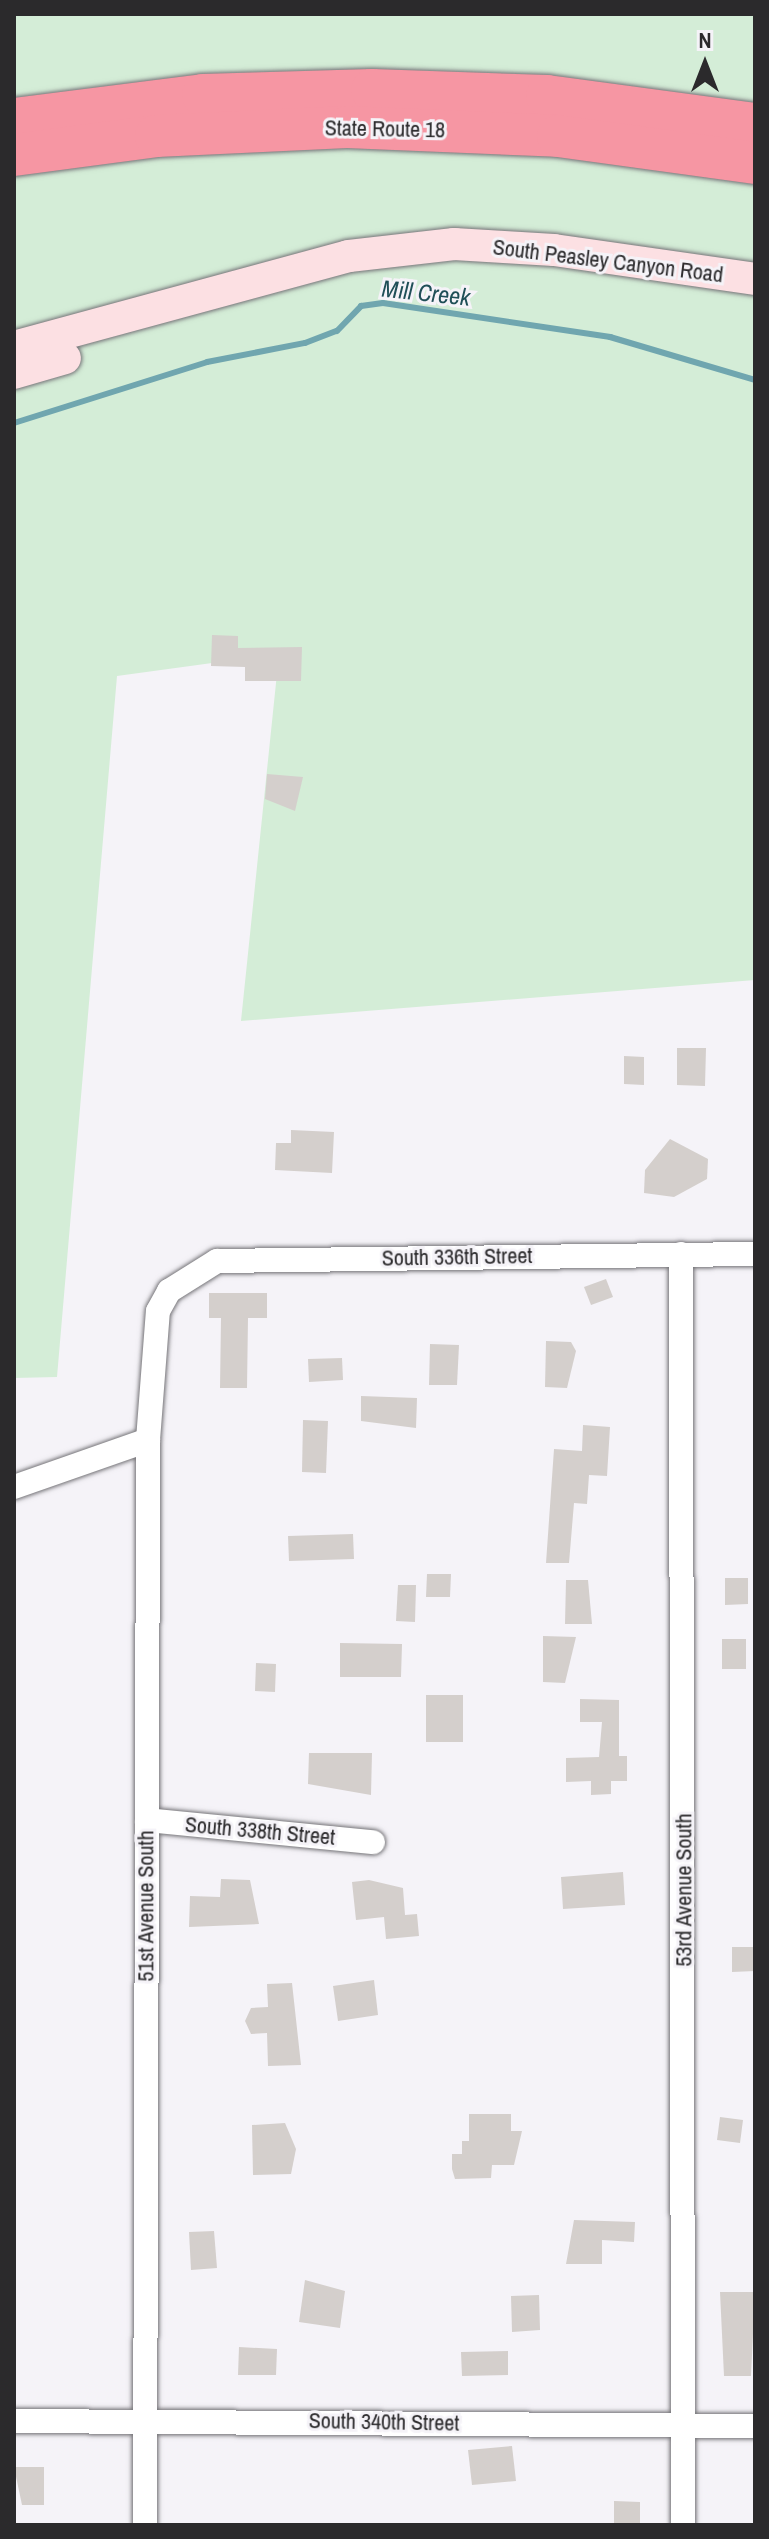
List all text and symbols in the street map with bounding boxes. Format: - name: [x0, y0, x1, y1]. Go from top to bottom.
- north arrow: [665, 24, 745, 104]
- text: N: [698, 25, 712, 55]
- street label: State Route 18: [325, 115, 445, 143]
- street label: South Peasley Canyon Road: [491, 234, 725, 288]
- water label: Mill Creek: [380, 274, 472, 312]
- street label: South 336th Street: [382, 1242, 532, 1272]
- street label: South 338th Street: [184, 1811, 336, 1851]
- street label: 53rd Avenue South: [671, 1813, 697, 1967]
- street label: 51st Avenue South: [133, 1830, 159, 1982]
- street label: South 340th Street: [309, 2407, 459, 2437]

